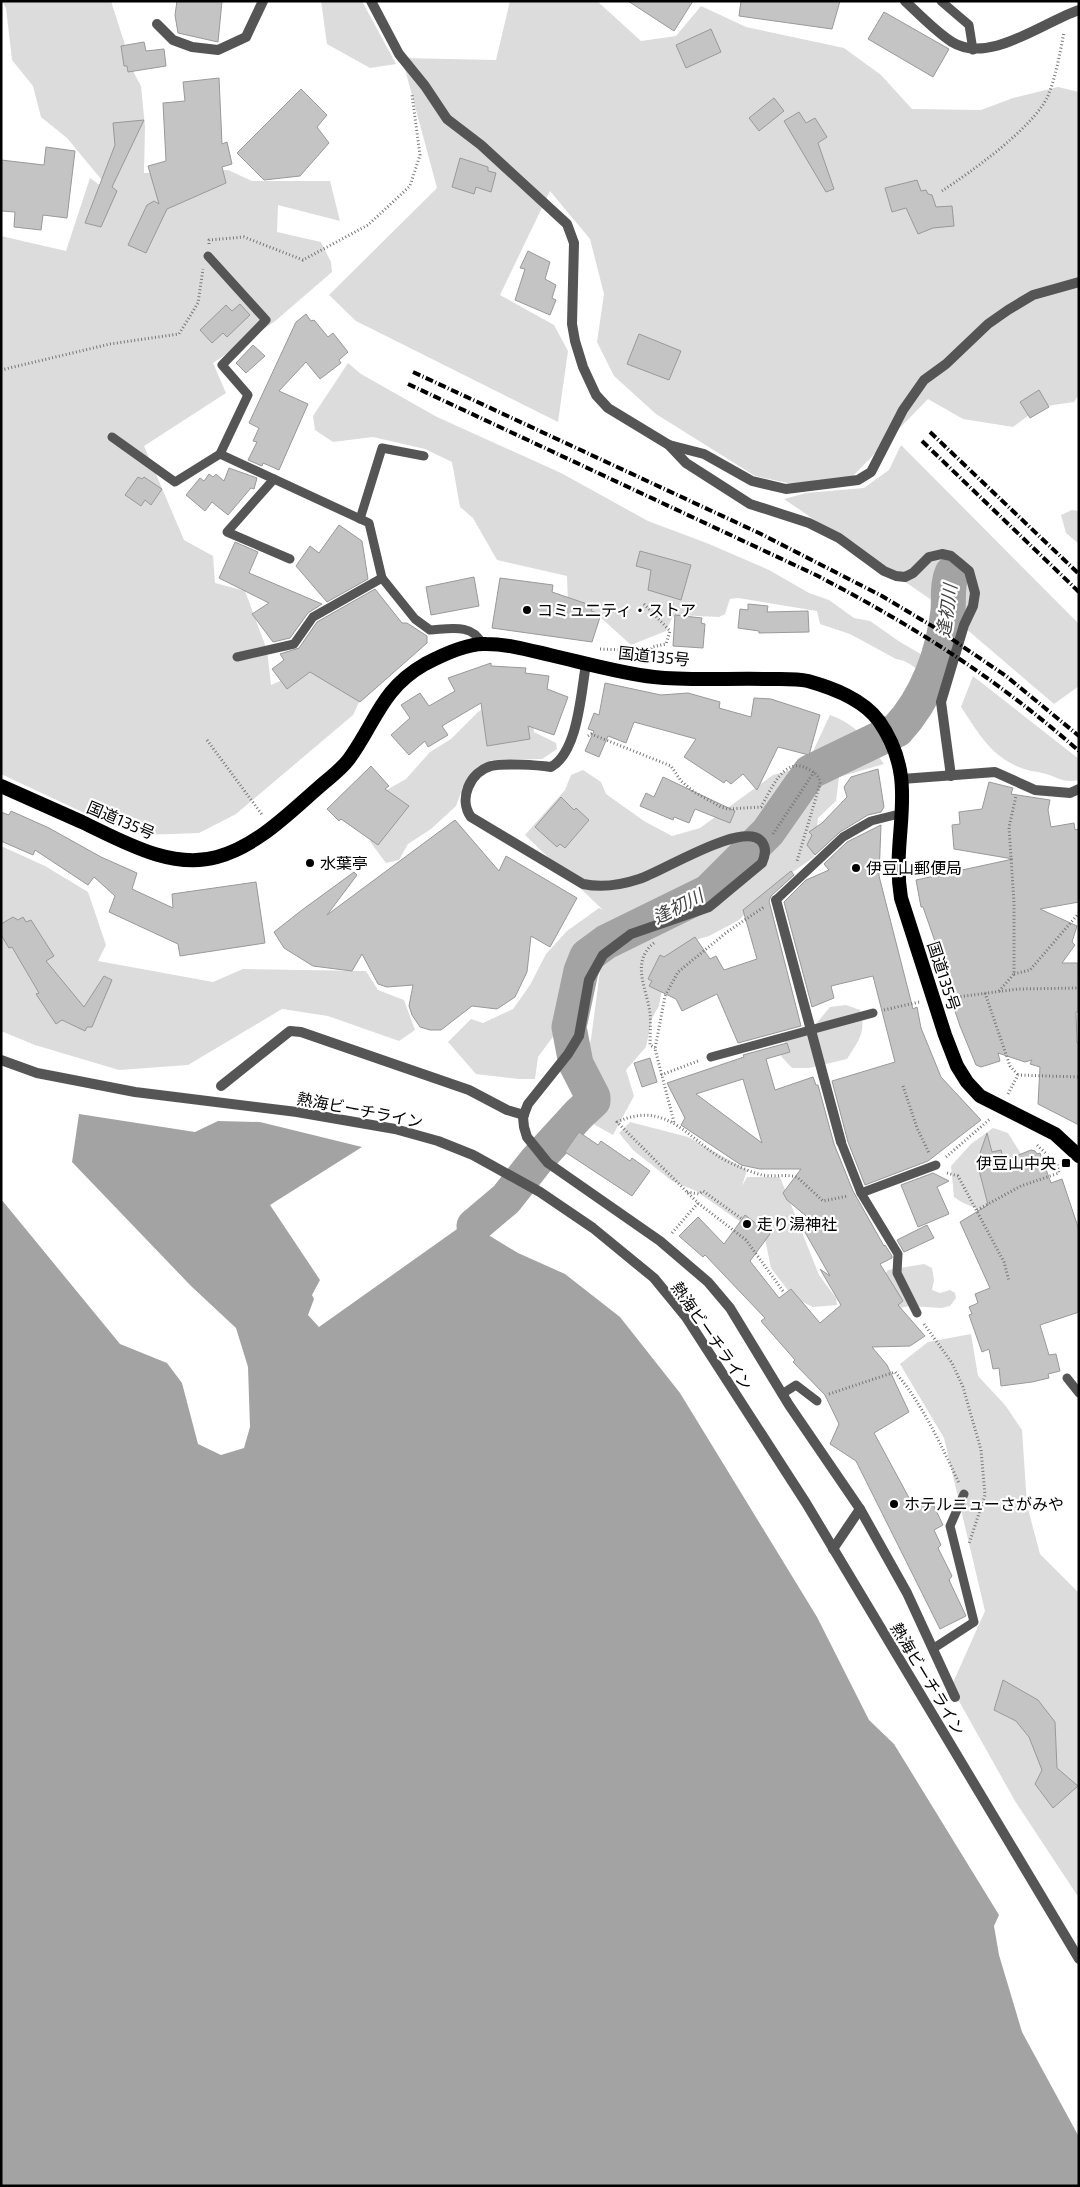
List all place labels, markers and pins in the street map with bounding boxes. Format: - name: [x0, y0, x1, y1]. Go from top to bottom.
- place label: コミュ二ティ・ストア: [537, 600, 696, 619]
- marker: コミュ二ティ・ストア: [521, 604, 533, 616]
- place label: 水葉亭: [320, 853, 368, 872]
- marker: 水葉亭: [304, 857, 316, 869]
- place label: 伊豆山郵便局: [866, 858, 962, 877]
- marker: 伊豆山郵便局: [850, 862, 862, 874]
- place label: 伊豆山中央: [976, 1153, 1056, 1172]
- marker: 伊豆山中央: [1060, 1157, 1072, 1169]
- place label: 走り湯神社: [757, 1214, 837, 1233]
- marker: 走り湯神社: [741, 1218, 753, 1230]
- place label: ホテルニューさがみや: [904, 1494, 1064, 1513]
- marker: ホテルニューさがみや: [888, 1498, 900, 1510]

